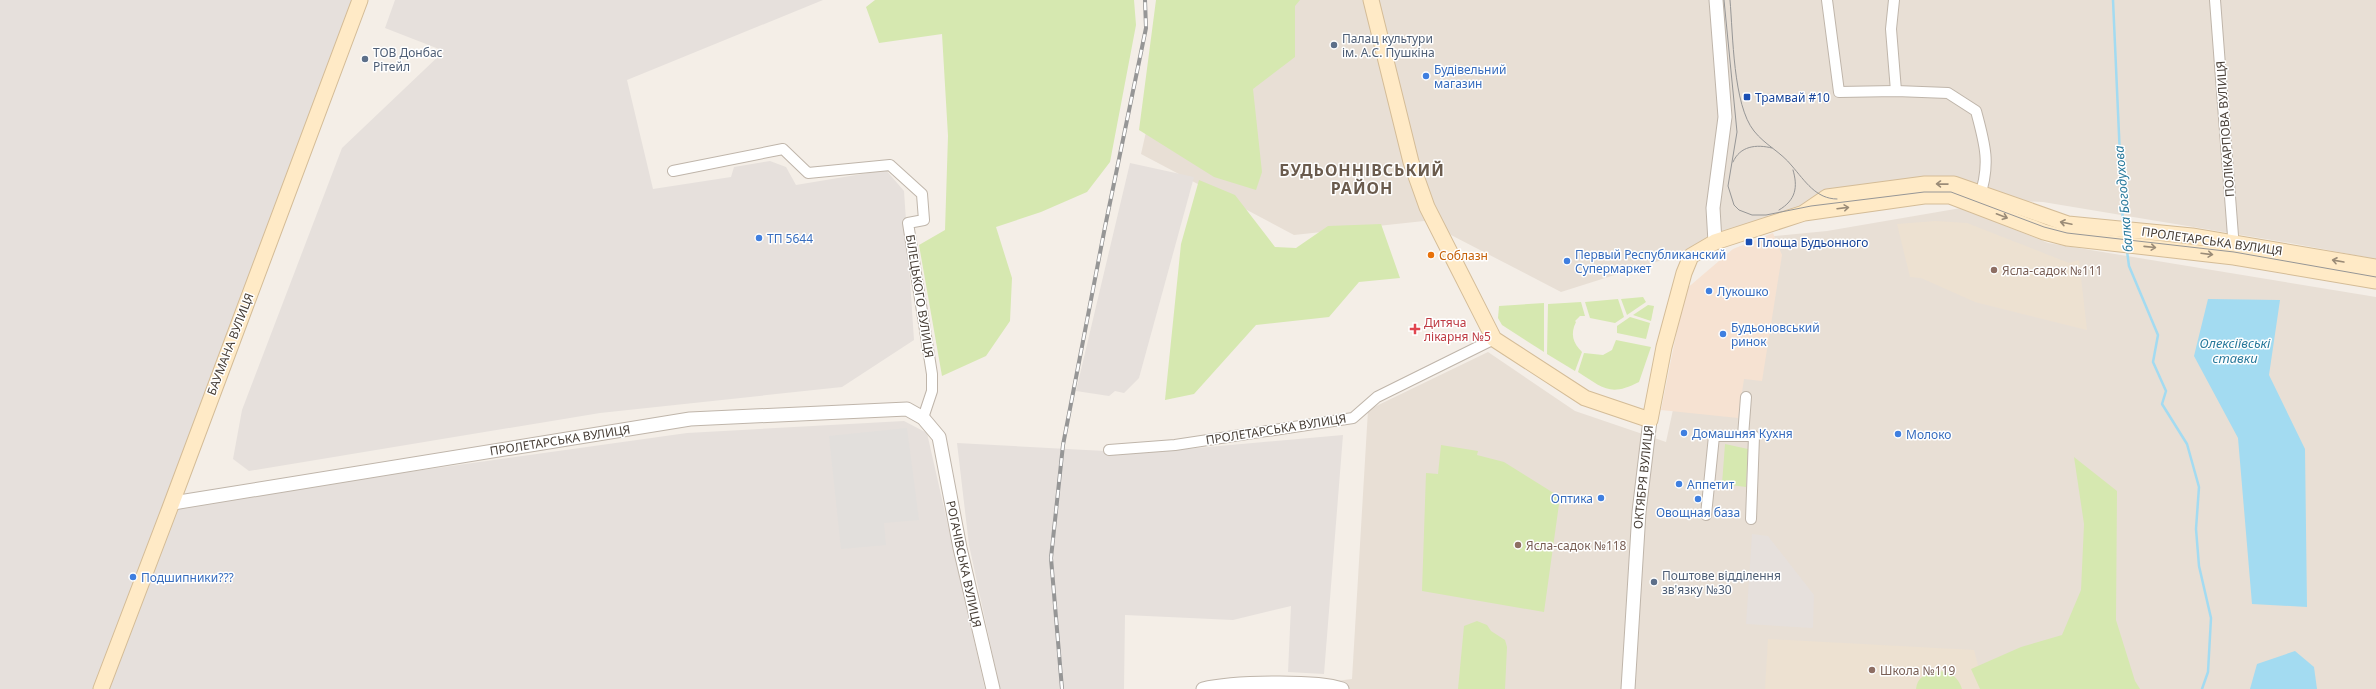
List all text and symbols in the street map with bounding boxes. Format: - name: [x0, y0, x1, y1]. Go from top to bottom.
- place label: Палац культури ім. А.С. Пушкіна: [1342, 30, 1435, 61]
- marker: Палац культури ім. А.С. Пушкіна: [1329, 40, 1339, 50]
- place label: ТОВ Донбас Рітейл: [373, 44, 443, 75]
- marker: ТОВ Донбас Рітейл: [360, 54, 370, 64]
- street label: ПОЛІКАРПОВА ВУЛИЦЯ: [2212, 60, 2238, 198]
- place label: Будівельний магазин: [1434, 61, 1506, 92]
- marker: Будівельний магазин: [1421, 71, 1431, 81]
- place label: Трамвай #10: [1755, 89, 1830, 106]
- marker: Трамвай #10: [1742, 92, 1752, 102]
- water label: балка Богодухова: [2109, 144, 2137, 253]
- district label: БУДЬОННІВСЬКИЙ РАЙОН: [1279, 159, 1445, 199]
- one-way arrow: [1936, 180, 1949, 188]
- one-way arrow: [1836, 204, 1849, 212]
- one-way arrow: [1996, 213, 2008, 221]
- one-way arrow: [2060, 218, 2073, 226]
- street label: ПРОЛЕТАРСЬКА ВУЛИЦЯ: [2140, 223, 2284, 259]
- place label: ТП 5644: [767, 230, 813, 247]
- marker: ТП 5644: [754, 233, 764, 243]
- street label: БІЛЕЦЬКОГО ВУЛИЦЯ: [902, 233, 938, 359]
- place label: Площа Будьонного: [1757, 234, 1868, 251]
- marker: Площа Будьонного: [1744, 237, 1754, 247]
- one-way arrow: [2143, 243, 2156, 251]
- place label: Первый Республиканский Супермаркет: [1575, 246, 1726, 277]
- place label: Соблазн: [1439, 247, 1488, 264]
- marker: Соблазн: [1426, 250, 1436, 260]
- one-way arrow: [2200, 250, 2213, 258]
- marker: Первый Республиканский Супермаркет: [1562, 256, 1572, 266]
- one-way arrow: [2331, 257, 2344, 265]
- place label: Ясла-садок №111: [2002, 262, 2102, 279]
- marker: Ясла-садок №111: [1989, 265, 1999, 275]
- place label: Лукошко: [1717, 283, 1769, 300]
- marker: Лукошко: [1704, 286, 1714, 296]
- street label: БАУМАНА ВУЛИЦЯ: [203, 290, 257, 398]
- place label: Дитяча лікарня №5: [1424, 314, 1491, 345]
- place label: Будьоновський ринок: [1731, 319, 1820, 350]
- marker: Дитяча лікарня №5: [1409, 323, 1421, 335]
- marker: Будьоновський ринок: [1718, 329, 1728, 339]
- water label: Олексіївські ставки: [2200, 334, 2271, 367]
- street label: ПРОЛЕТАРСЬКА ВУЛИЦЯ: [1204, 409, 1348, 449]
- street label: ПРОЛЕТАРСЬКА ВУЛИЦЯ: [488, 420, 632, 460]
- street label: ОКТЯБРЯ ВУЛИЦЯ: [1629, 424, 1657, 530]
- place label: Домашняя Кухня: [1692, 425, 1793, 442]
- place label: Молоко: [1906, 426, 1951, 443]
- marker: Домашняя Кухня: [1679, 428, 1689, 438]
- marker: Молоко: [1893, 429, 1903, 439]
- place label: Аппетит: [1687, 476, 1735, 493]
- marker: Аппетит: [1674, 479, 1684, 489]
- place label: Оптика: [1551, 490, 1593, 507]
- marker: Оптика: [1596, 493, 1606, 503]
- marker: Овощная база: [1693, 494, 1703, 504]
- street label: РОГАЧІВСЬКА ВУЛИЦЯ: [942, 499, 986, 629]
- place label: Овощная база: [1656, 504, 1740, 521]
- place label: Ясла-садок №118: [1526, 537, 1627, 554]
- marker: Ясла-садок №118: [1513, 540, 1523, 550]
- place label: Поштове відділення зв'язку №30: [1662, 567, 1781, 598]
- place label: Подшипники???: [141, 569, 234, 586]
- marker: Подшипники???: [128, 572, 138, 582]
- marker: Поштове відділення зв'язку №30: [1649, 577, 1659, 587]
- place label: Школа №119: [1880, 662, 1955, 679]
- marker: Школа №119: [1867, 665, 1877, 675]

